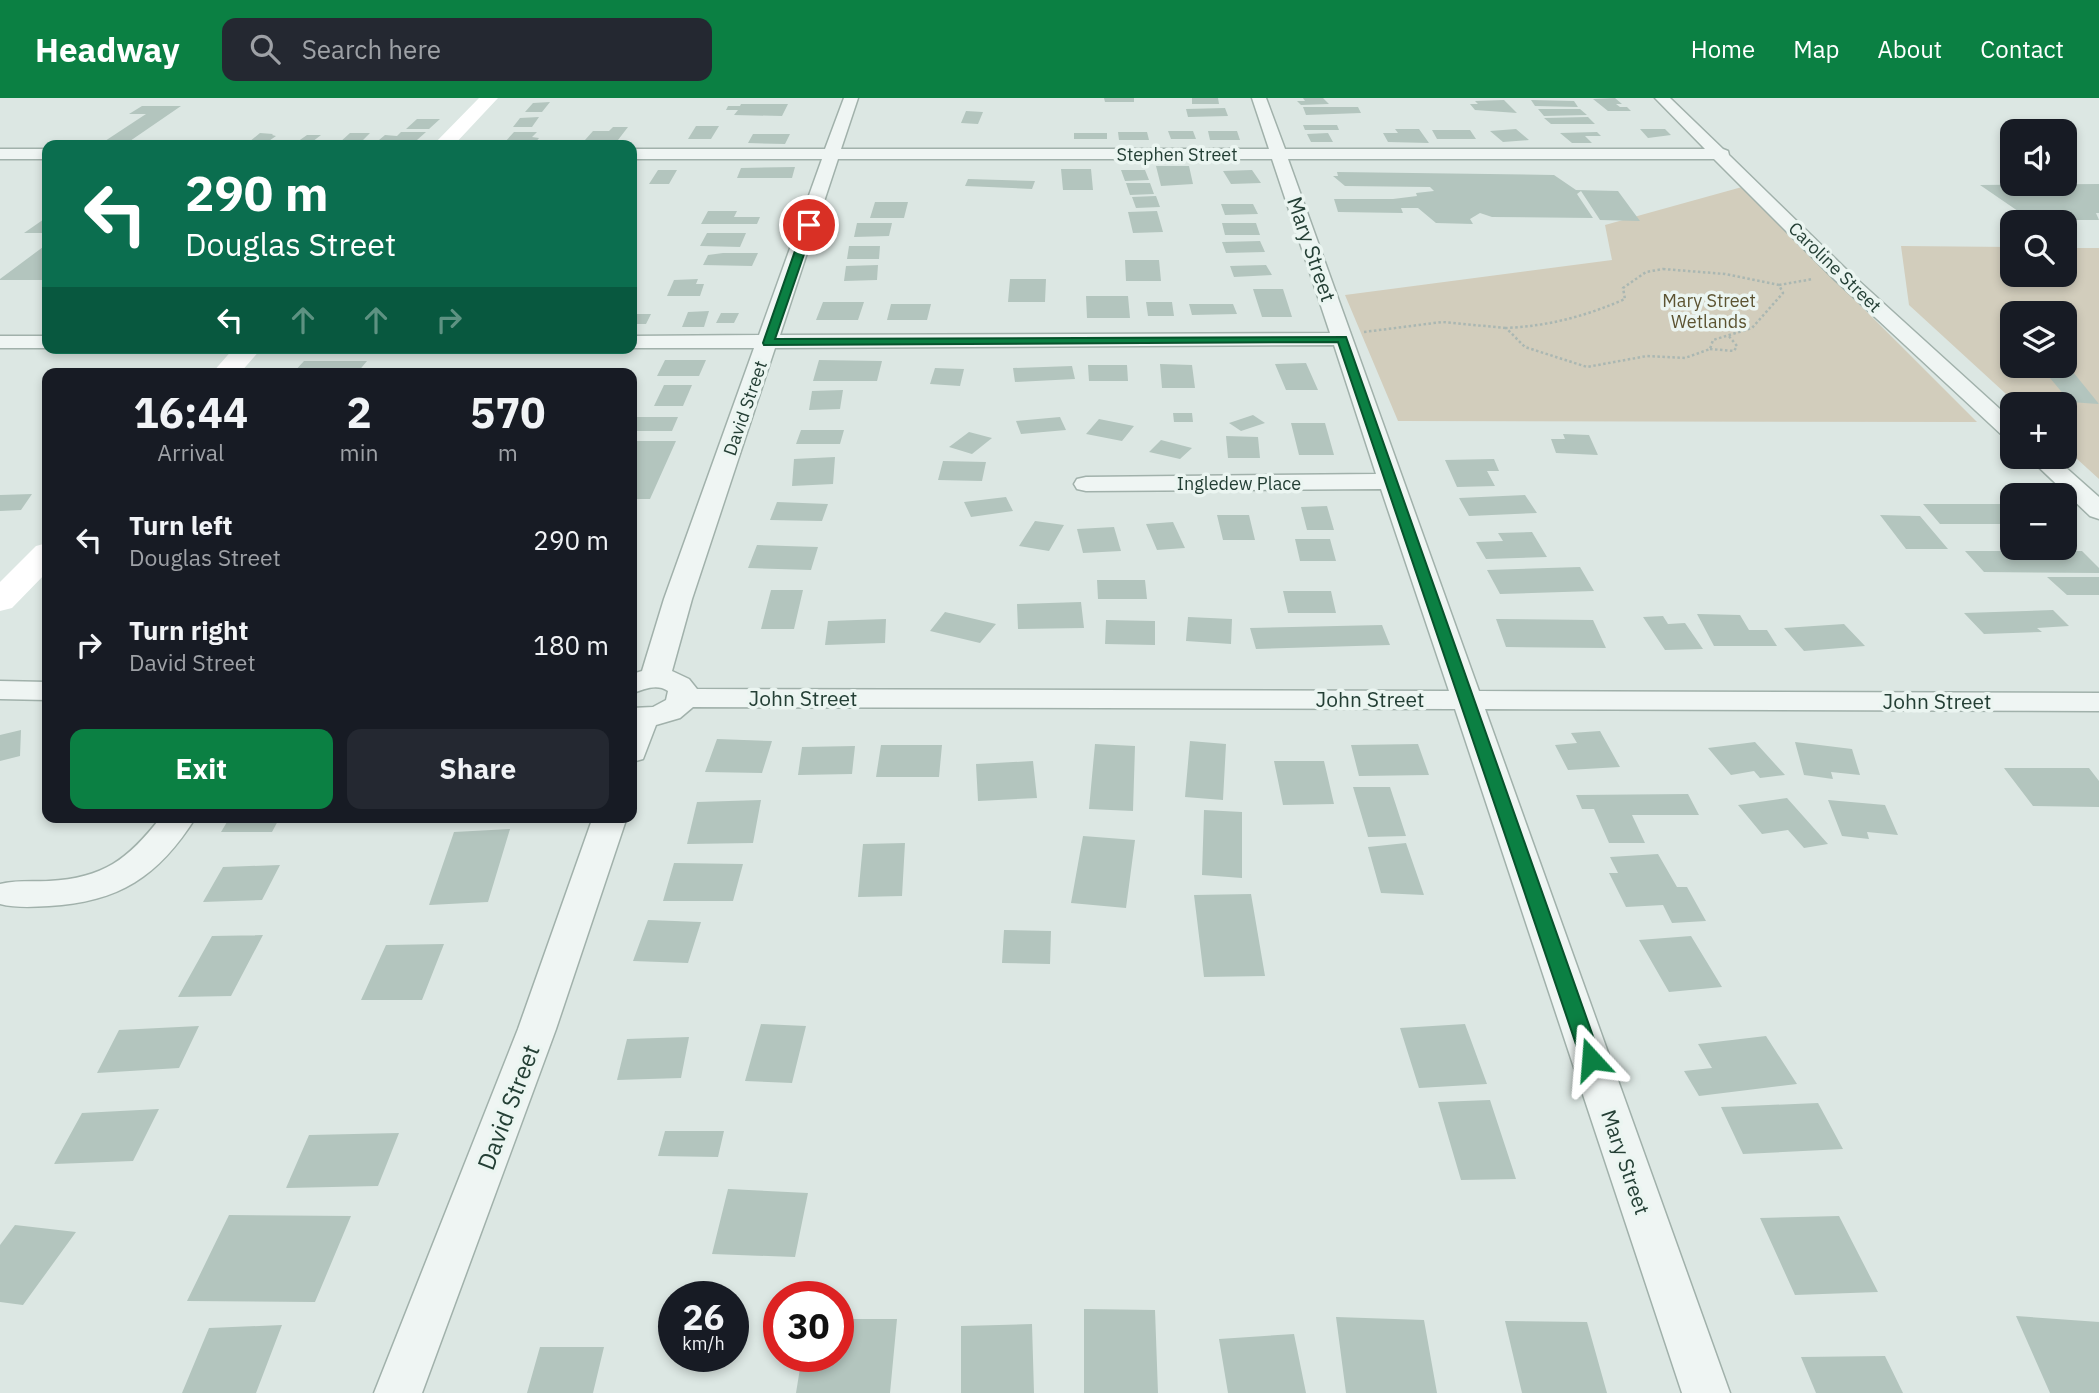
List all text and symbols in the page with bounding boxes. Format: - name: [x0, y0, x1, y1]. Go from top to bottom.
- search box: [222, 18, 712, 81]
- text: Headway: [35, 28, 180, 71]
- icon: search: [246, 30, 284, 68]
- text: Search here: [302, 32, 441, 66]
- text: Home: [1691, 33, 1755, 65]
- text: Map: [1793, 33, 1839, 65]
- text: About: [1877, 33, 1942, 65]
- text: Contact: [1980, 33, 2064, 65]
- map controls: [2000, 119, 2077, 560]
- button: sound: [2000, 119, 2077, 196]
- street label: Stephen Street: [1117, 143, 1237, 166]
- text: 290 m: [185, 161, 329, 224]
- icon: left: [70, 168, 161, 259]
- street label: Mary Street: [1281, 193, 1343, 305]
- pin: [779, 195, 839, 255]
- icon: arrive: [790, 206, 828, 244]
- button: search: [2000, 210, 2077, 287]
- street label: Caroline Street: [1784, 217, 1886, 317]
- text: Douglas Street: [185, 223, 396, 265]
- park label: Mary Street Wetlands: [1662, 289, 1756, 333]
- icon: left: [211, 301, 249, 339]
- icon: ahead: [284, 301, 322, 339]
- icon: ahead: [357, 301, 395, 339]
- icon: right: [430, 301, 468, 339]
- button: layers: [2000, 301, 2077, 378]
- street label: David Street: [718, 357, 772, 459]
- text: 16:44: [133, 385, 248, 440]
- text: 2: [346, 385, 372, 440]
- text: 570: [470, 385, 546, 440]
- button: +: [2000, 392, 2077, 469]
- text: Arrival: [157, 437, 224, 467]
- text: min: [340, 437, 378, 467]
- text: m: [498, 437, 518, 467]
- street label: Ingledew Place: [1177, 472, 1301, 495]
- button: −: [2000, 483, 2077, 560]
- text: Turn left: [129, 508, 232, 542]
- icon: left: [70, 521, 108, 559]
- text: 290 m: [533, 523, 609, 557]
- text: Douglas Street: [129, 542, 281, 572]
- text: Turn right: [129, 613, 248, 647]
- icon: right: [70, 626, 108, 664]
- text: 180 m: [533, 628, 609, 662]
- text: David Street: [129, 647, 255, 677]
- street label: John Street: [749, 684, 857, 712]
- street label: John Street: [1316, 685, 1424, 713]
- street label: John Street: [1883, 687, 1991, 715]
- button: Exit: [70, 729, 333, 809]
- button: Share: [347, 729, 609, 809]
- position arrow: [1554, 1022, 1628, 1096]
- street label: David Street: [469, 1040, 547, 1174]
- street label: Mary Street: [1595, 1106, 1657, 1218]
- speed limit sign: 30: [763, 1281, 854, 1372]
- text: 26: [682, 1294, 725, 1340]
- text: km/h: [682, 1332, 725, 1355]

